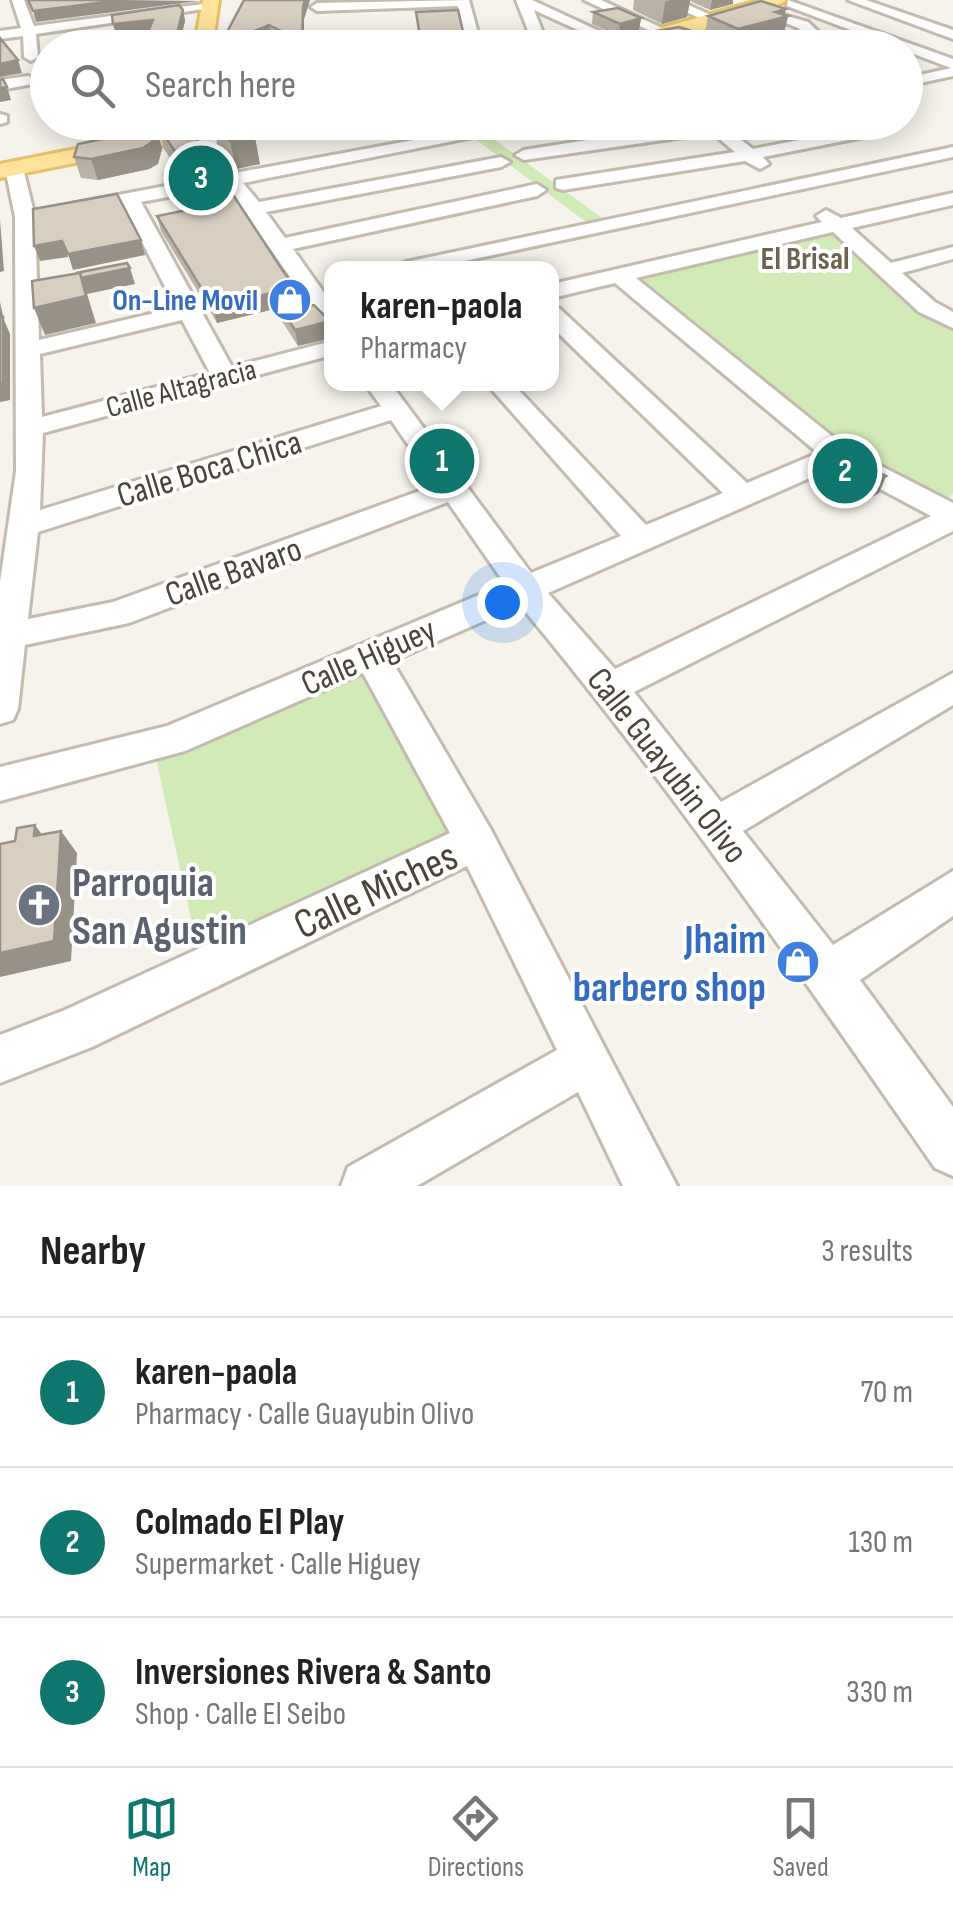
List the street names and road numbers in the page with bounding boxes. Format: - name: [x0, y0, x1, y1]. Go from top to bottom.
- street label: Calle Altagracia: [102, 352, 260, 426]
- street label: Calle Boca Chica: [112, 421, 307, 518]
- street label: Calle Bavaro: [159, 528, 308, 617]
- street label: Calle Higuey: [295, 609, 443, 706]
- street label: Calle Guayubin Olivo: [577, 660, 757, 872]
- street label: Calle Miches: [286, 831, 466, 951]

